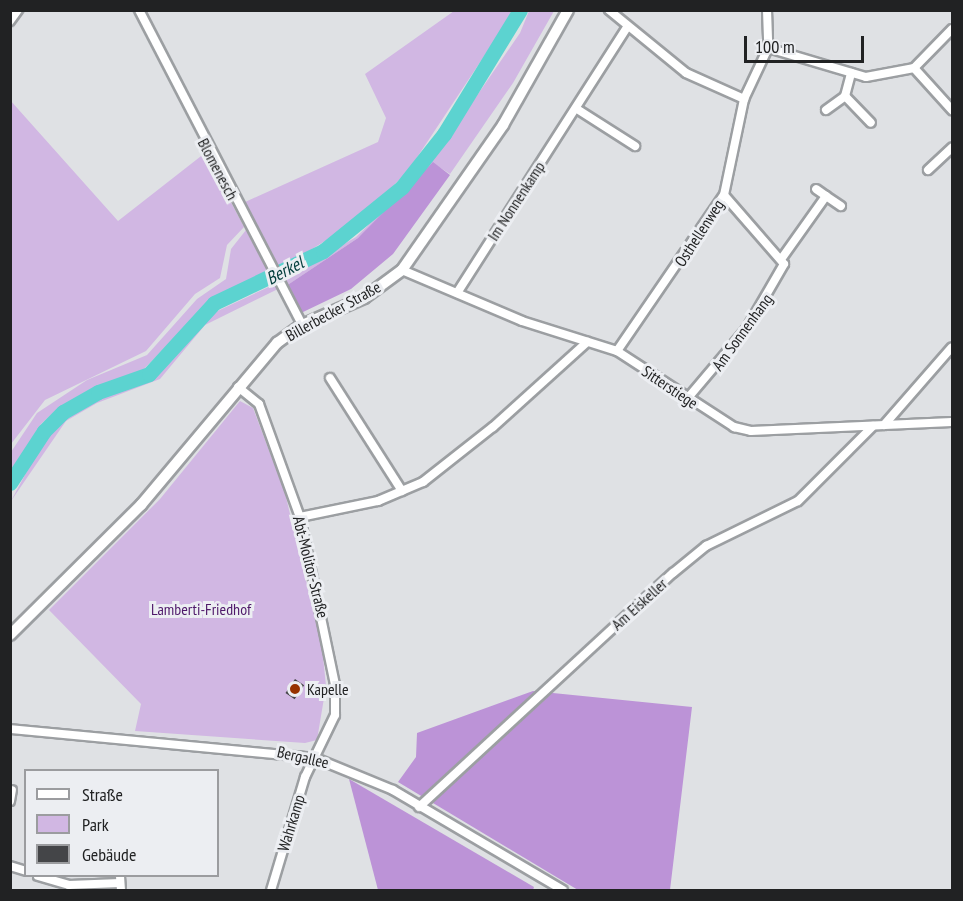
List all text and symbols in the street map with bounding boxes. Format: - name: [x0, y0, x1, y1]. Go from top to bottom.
- scale bar: [747, 24, 867, 62]
- text: 100 m: [755, 35, 795, 58]
- street label: Blomenesch: [194, 135, 242, 203]
- street label: Im Nonnenkamp: [483, 158, 549, 244]
- street label: Osthellenweg: [670, 196, 728, 270]
- water label: Berkel: [263, 252, 307, 290]
- street label: Billerbecker Straße: [282, 277, 384, 345]
- street label: Am Sonnenhang: [708, 290, 776, 374]
- street label: Sitterstiege: [638, 361, 702, 413]
- street label: Abt-Molitor-Straße: [289, 514, 333, 620]
- street label: Am Eiskeller: [607, 574, 671, 634]
- park label: Lamberti-Friedhof: [151, 599, 251, 619]
- place label: Kapelle: [307, 679, 349, 699]
- marker: Kapelle: [288, 682, 302, 696]
- street label: Bergallee: [275, 742, 331, 772]
- legend: [24, 769, 219, 877]
- text: Straße: [82, 783, 123, 806]
- street label: Wahrkamp: [273, 792, 309, 854]
- text: Park: [82, 813, 109, 836]
- text: Gebäude: [82, 843, 136, 866]

